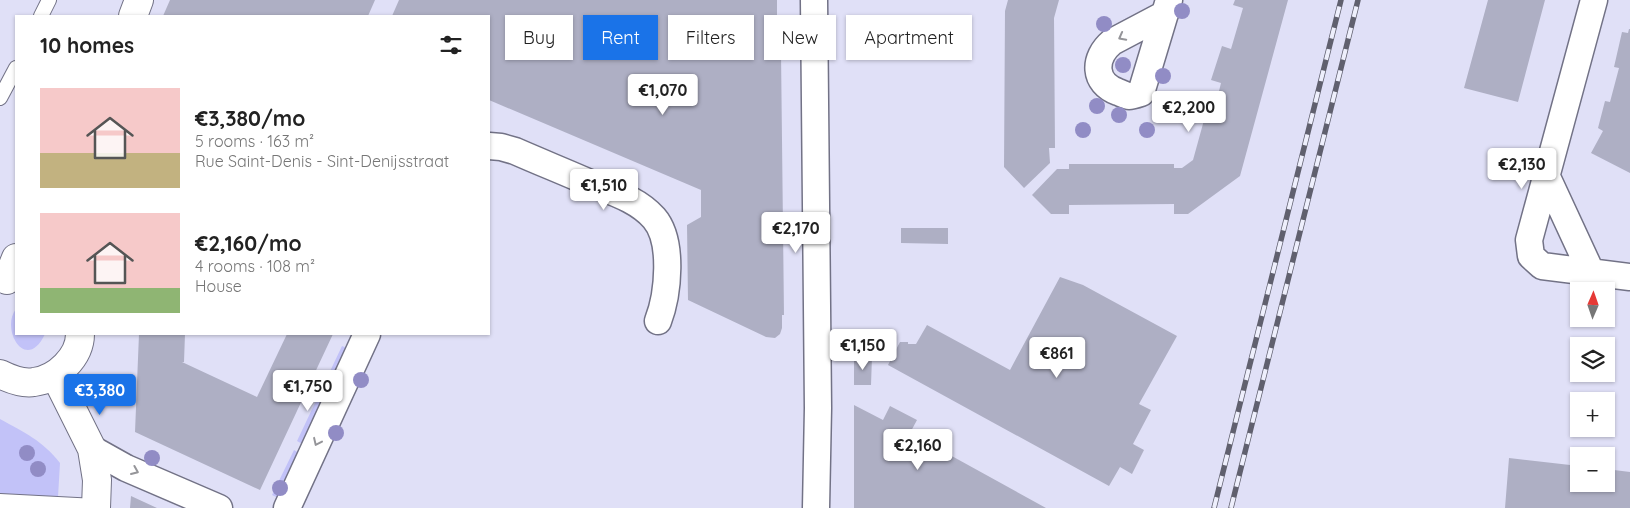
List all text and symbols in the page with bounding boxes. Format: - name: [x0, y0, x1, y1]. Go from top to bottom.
- chip: Buy: [505, 15, 573, 60]
- chip: Rent: [583, 15, 658, 60]
- chip: Filters: [668, 15, 754, 60]
- chip: New: [764, 15, 836, 60]
- chip: Apartment: [846, 15, 972, 60]
- icon: filters: [437, 31, 465, 59]
- one-way arrow: [1118, 31, 1127, 41]
- text: 10 homes: [40, 32, 134, 58]
- pin: €1,070: [622, 74, 704, 116]
- text: €1,070: [639, 80, 687, 100]
- pin: €2,200: [1148, 90, 1230, 133]
- text: €2,200: [1163, 97, 1215, 117]
- text: €3,380/mo: [195, 105, 305, 131]
- icon: home: [80, 108, 140, 168]
- text: 5 rooms · 163 m²: [195, 131, 314, 151]
- pin: €2,130: [1481, 148, 1563, 190]
- text: Rue Saint-Denis - Sint-Denijsstraat: [195, 151, 449, 171]
- text: €2,130: [1498, 154, 1546, 174]
- pin: €1,510: [563, 168, 645, 211]
- text: €1,510: [581, 175, 627, 195]
- pin: €2,170: [755, 212, 837, 254]
- text: €2,170: [772, 218, 820, 238]
- text: €2,160/mo: [195, 230, 302, 256]
- icon: home: [80, 233, 140, 293]
- text: 4 rooms · 108 m²: [195, 256, 315, 276]
- text: House: [195, 276, 242, 296]
- north arrow: [1570, 282, 1615, 328]
- map controls: [1570, 282, 1615, 492]
- pin: €1,150: [822, 328, 904, 371]
- text: €1,150: [841, 335, 885, 355]
- pin: €861: [1027, 336, 1087, 379]
- button: layers: [1570, 337, 1615, 382]
- text: €861: [1040, 343, 1074, 363]
- pin: €1,750: [267, 370, 349, 412]
- pin: €3,380: [59, 374, 141, 416]
- text: €1,750: [284, 376, 332, 396]
- text: €3,380: [75, 380, 125, 400]
- button: +: [1570, 392, 1615, 437]
- pin: €2,160: [877, 428, 959, 471]
- text: €2,160: [894, 435, 942, 455]
- one-way arrow: [314, 436, 324, 445]
- button: −: [1570, 447, 1615, 492]
- one-way arrow: [130, 465, 139, 476]

